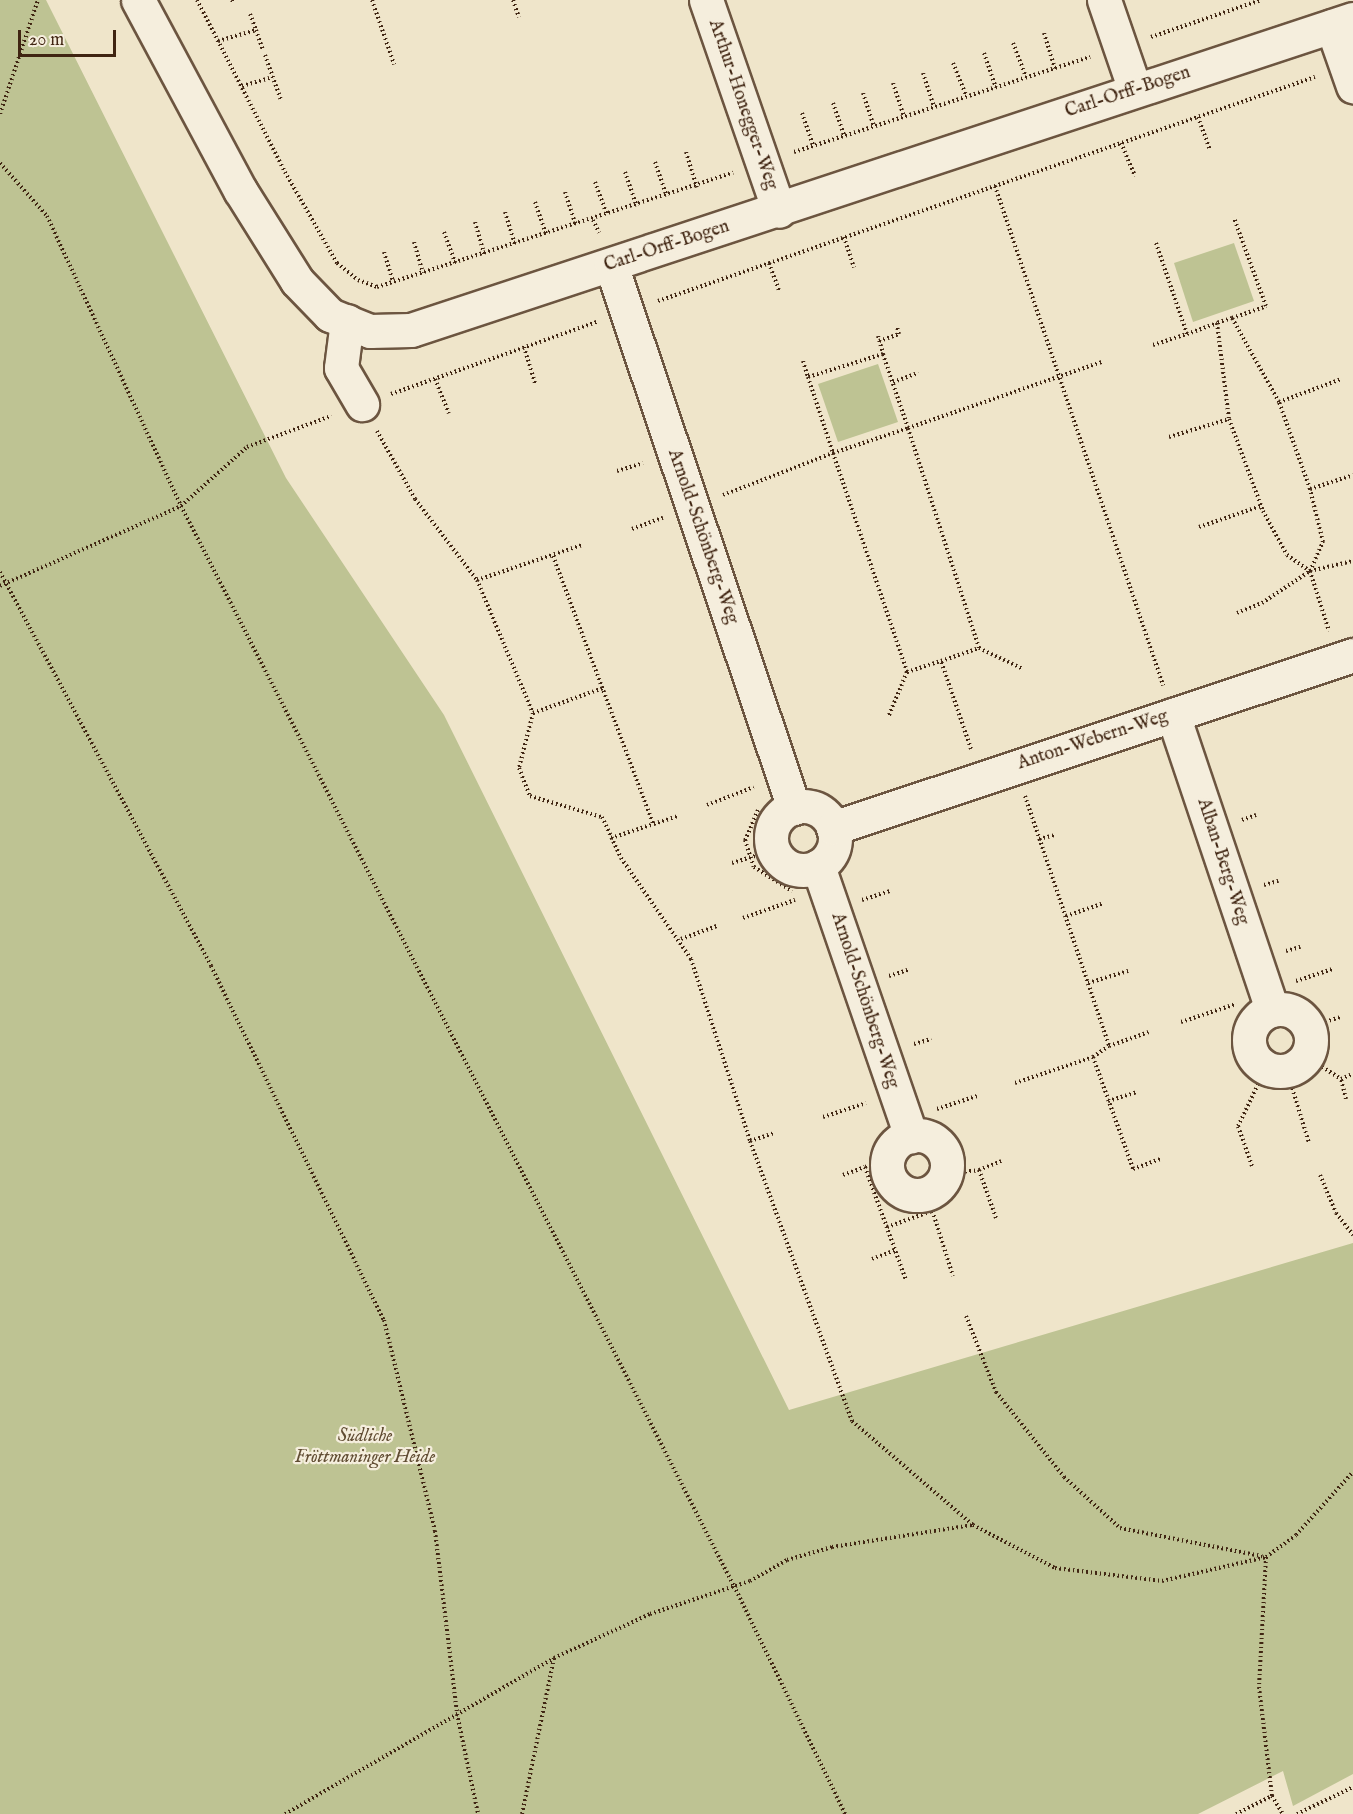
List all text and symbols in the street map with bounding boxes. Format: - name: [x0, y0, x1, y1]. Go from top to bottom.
- street label: Arthur-Honegger-Weg: [703, 17, 781, 193]
- scale bar: [21, 18, 118, 56]
- text: 20 m: [29, 29, 64, 52]
- street label: Carl-Orff-Bogen: [1063, 63, 1193, 123]
- street label: Carl-Orff-Bogen: [602, 217, 732, 277]
- street label: Arnold-Schönberg-Weg: [662, 447, 742, 627]
- street label: Anton-Webern-Weg: [1015, 707, 1171, 775]
- street label: Alban-Berg-Weg: [1191, 796, 1253, 928]
- street label: Arnold-Schönberg-Weg: [825, 910, 903, 1092]
- park label: Südliche Fröttmaninger Heide: [295, 1427, 435, 1470]

